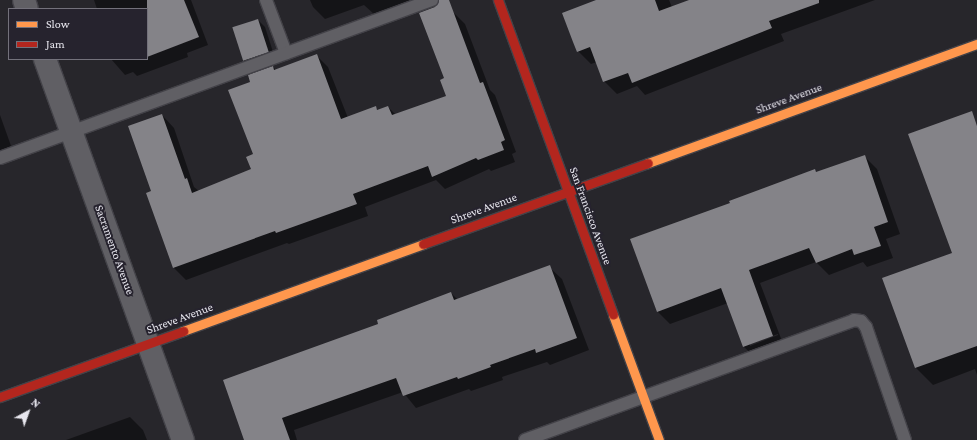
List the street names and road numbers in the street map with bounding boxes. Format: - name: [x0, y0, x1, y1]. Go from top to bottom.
- street label: Shreve Avenue: [754, 80, 824, 118]
- street label: San Francisco Avenue: [566, 165, 614, 267]
- street label: Shreve Avenue: [449, 190, 519, 228]
- street label: Sacramento Avenue: [91, 203, 137, 297]
- street label: Shreve Avenue: [145, 300, 215, 338]

